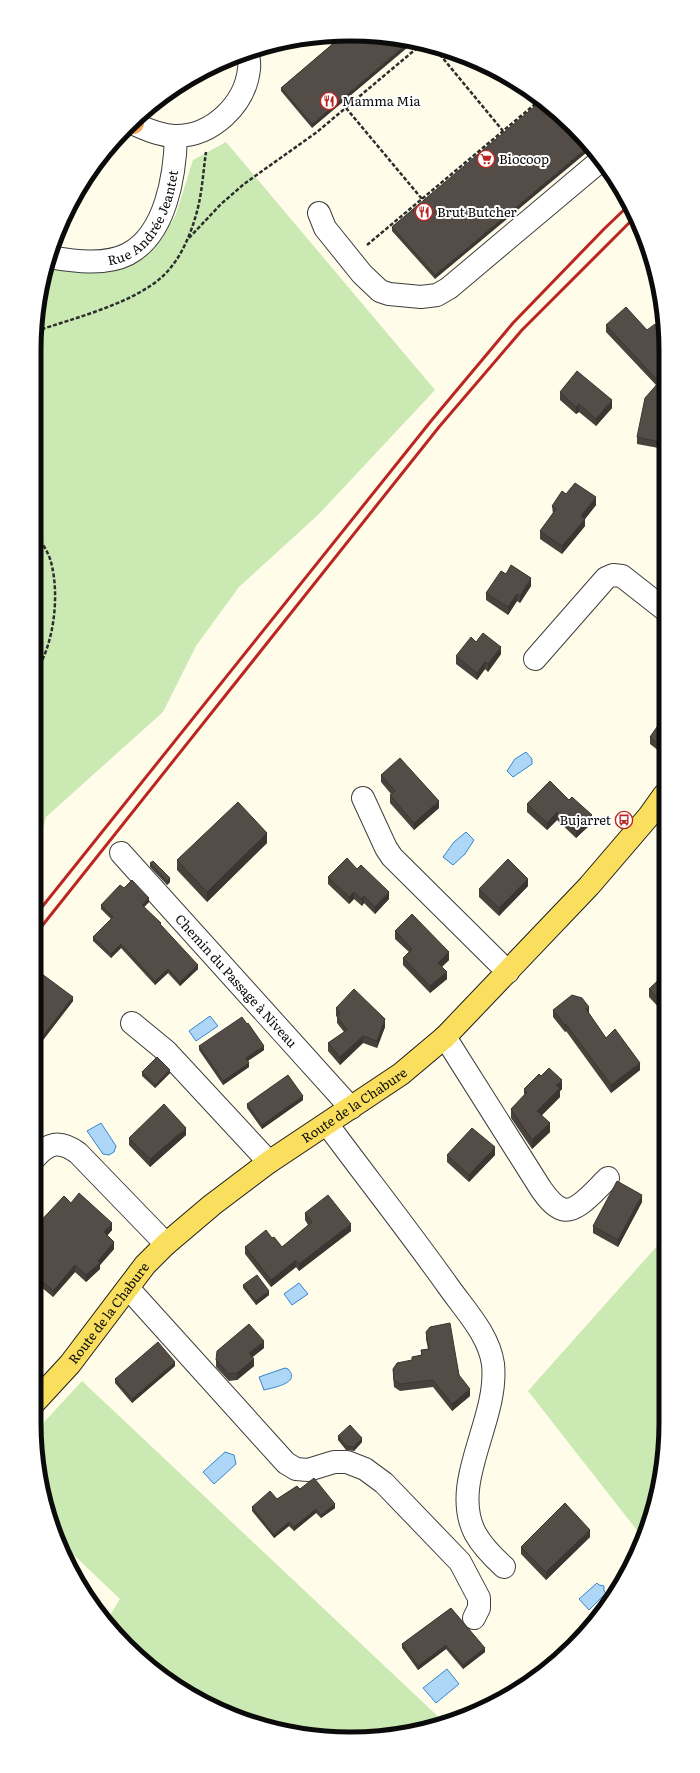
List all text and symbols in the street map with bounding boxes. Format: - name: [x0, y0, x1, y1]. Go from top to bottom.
- restaurant icon: Mamma Mia: [319, 91, 339, 111]
- place label: Mamma Mia: [342, 91, 421, 110]
- supermarket icon: Biocoop: [476, 149, 496, 169]
- place label: Biocoop: [499, 149, 549, 168]
- street label: Rue Andrée Jeantet: [106, 168, 182, 269]
- restaurant icon: Brut Butcher: [414, 202, 434, 222]
- place label: Brut Butcher: [437, 202, 518, 221]
- place label: Bujarret: [560, 810, 612, 829]
- bus stop icon: Bujarret: [614, 810, 634, 830]
- street label: Chemin du Passage à Niveau: [171, 909, 302, 1051]
- street label: Route de la Chabure: [297, 1063, 411, 1147]
- street label: Route de la Chabure: [63, 1258, 153, 1368]

